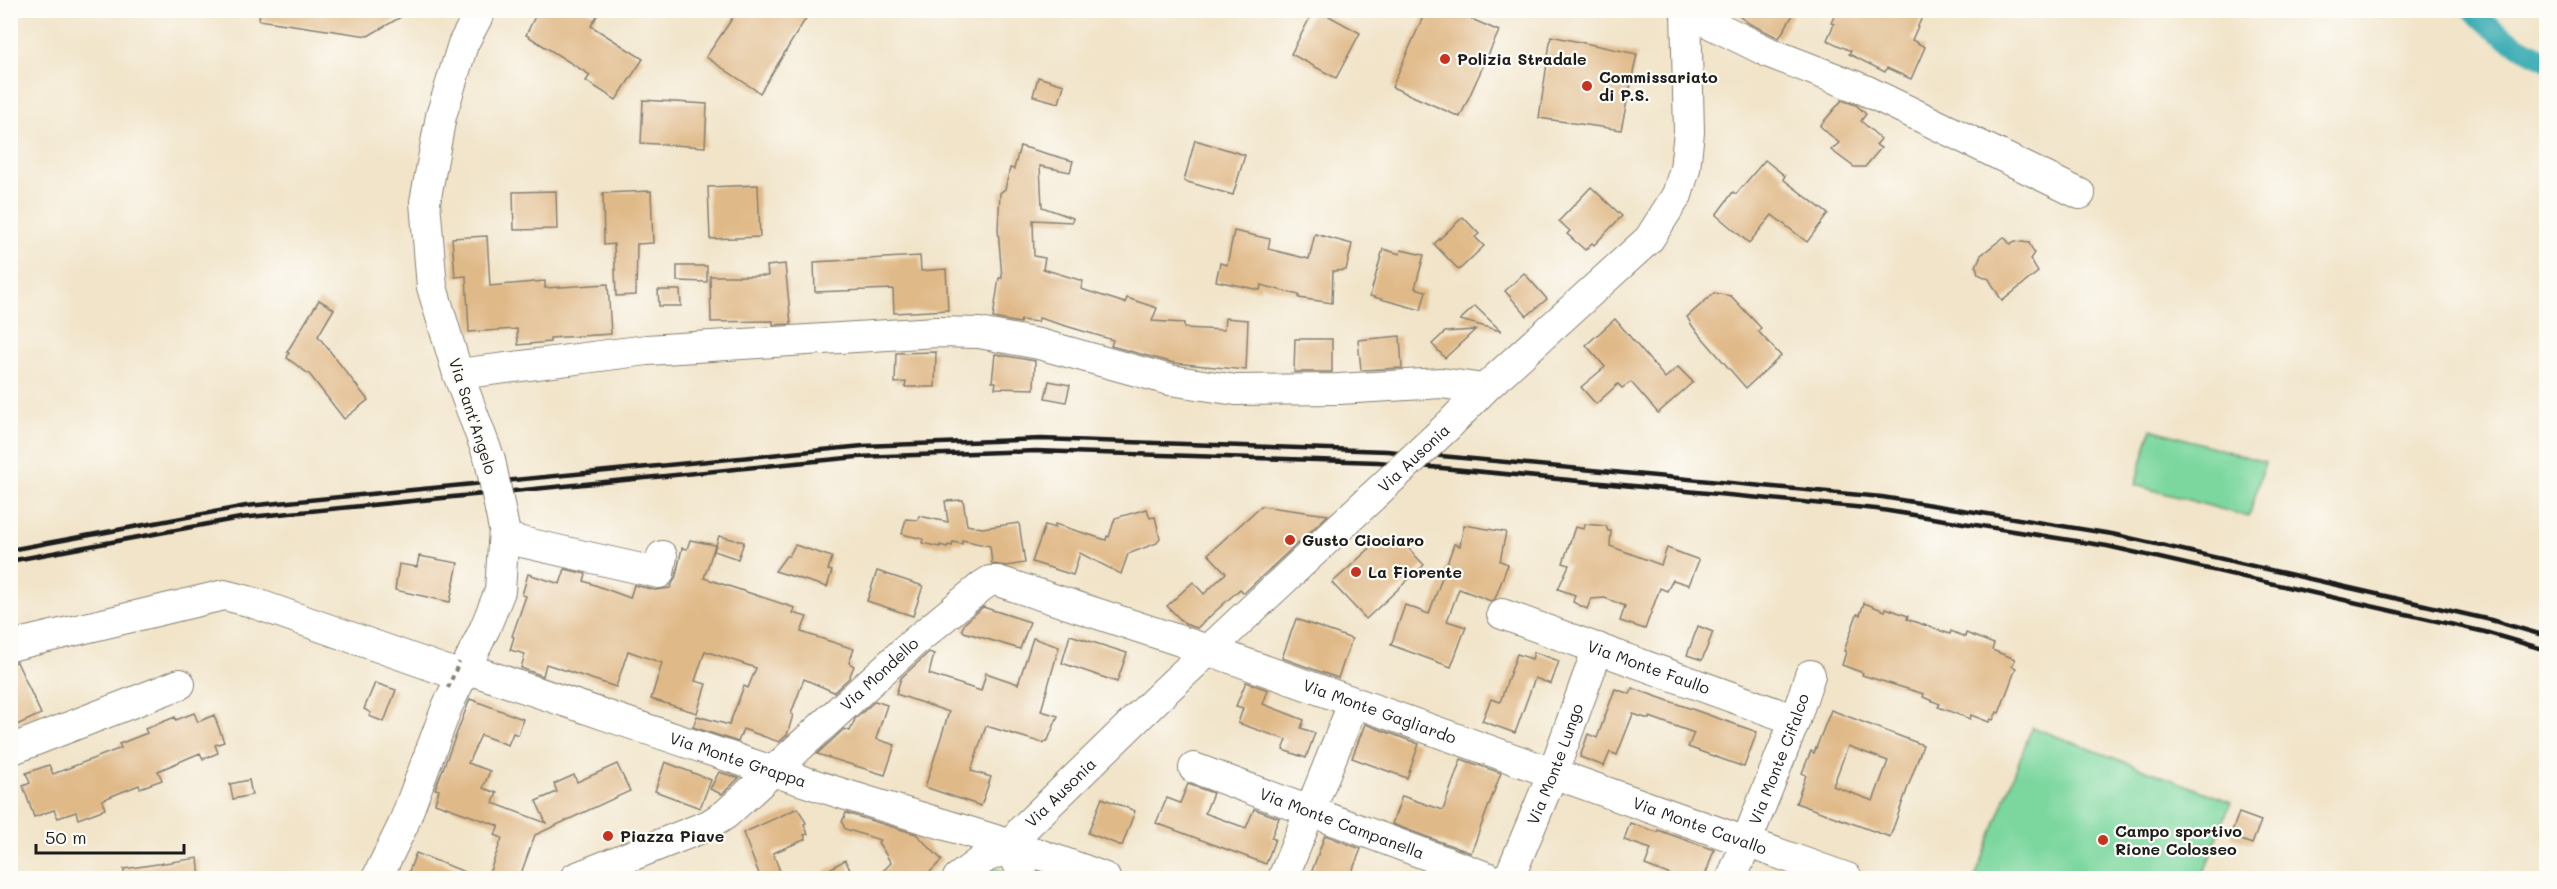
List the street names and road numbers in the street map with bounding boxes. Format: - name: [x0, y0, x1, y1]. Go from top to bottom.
- street label: Via Sant'Angelo: [445, 355, 502, 477]
- street label: Via Ausonia: [1373, 419, 1454, 497]
- street label: Via Mondello: [835, 632, 923, 715]
- street label: Via Monte Faullo: [1585, 635, 1713, 698]
- street label: Via Monte Gagliardo: [1300, 674, 1459, 748]
- street label: Via Monte Cifalco: [1743, 691, 1813, 827]
- street label: Via Monte Lungo: [1522, 700, 1587, 828]
- street label: Via Monte Grappa: [667, 727, 809, 792]
- street label: Via Ausonia: [1020, 753, 1100, 831]
- street label: Via Monte Campanella: [1257, 782, 1428, 863]
- street label: Via Monte Cavallo: [1630, 791, 1770, 859]

